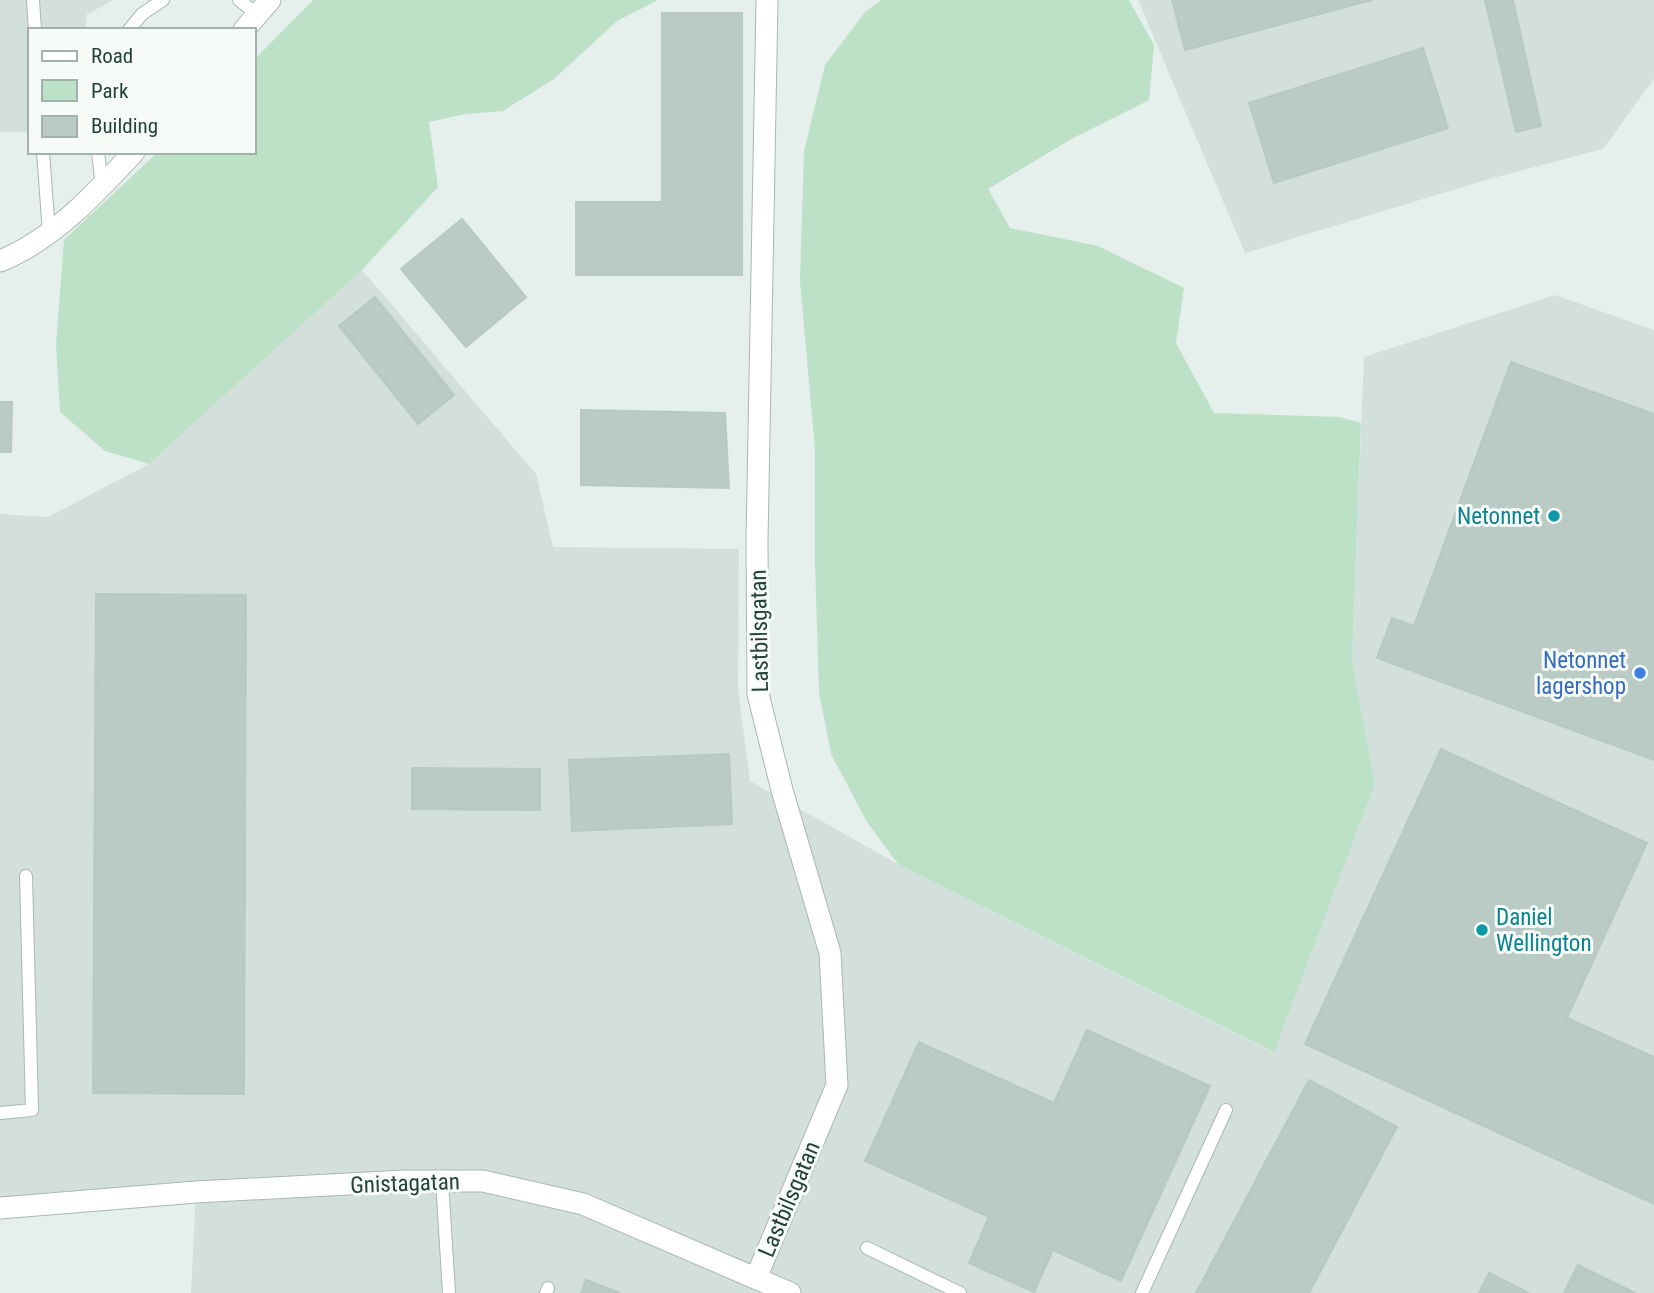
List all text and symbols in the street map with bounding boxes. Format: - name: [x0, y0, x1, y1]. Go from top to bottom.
- legend: [28, 28, 256, 154]
- text: Road: [91, 44, 133, 68]
- text: Park: [91, 79, 129, 103]
- text: Building: [91, 114, 158, 138]
- place label: Netonnet: [1457, 503, 1540, 530]
- marker: Netonnet: [1546, 508, 1562, 524]
- street label: Lastbilsgatan: [745, 569, 774, 693]
- place label: Netonnet lagershop: [1536, 647, 1626, 700]
- marker: Netonnet lagershop: [1632, 665, 1648, 681]
- place label: Daniel Wellington: [1496, 904, 1592, 957]
- marker: Daniel Wellington: [1474, 922, 1490, 938]
- street label: Lastbilsgatan: [753, 1137, 826, 1261]
- street label: Gnistagatan: [350, 1168, 460, 1199]

